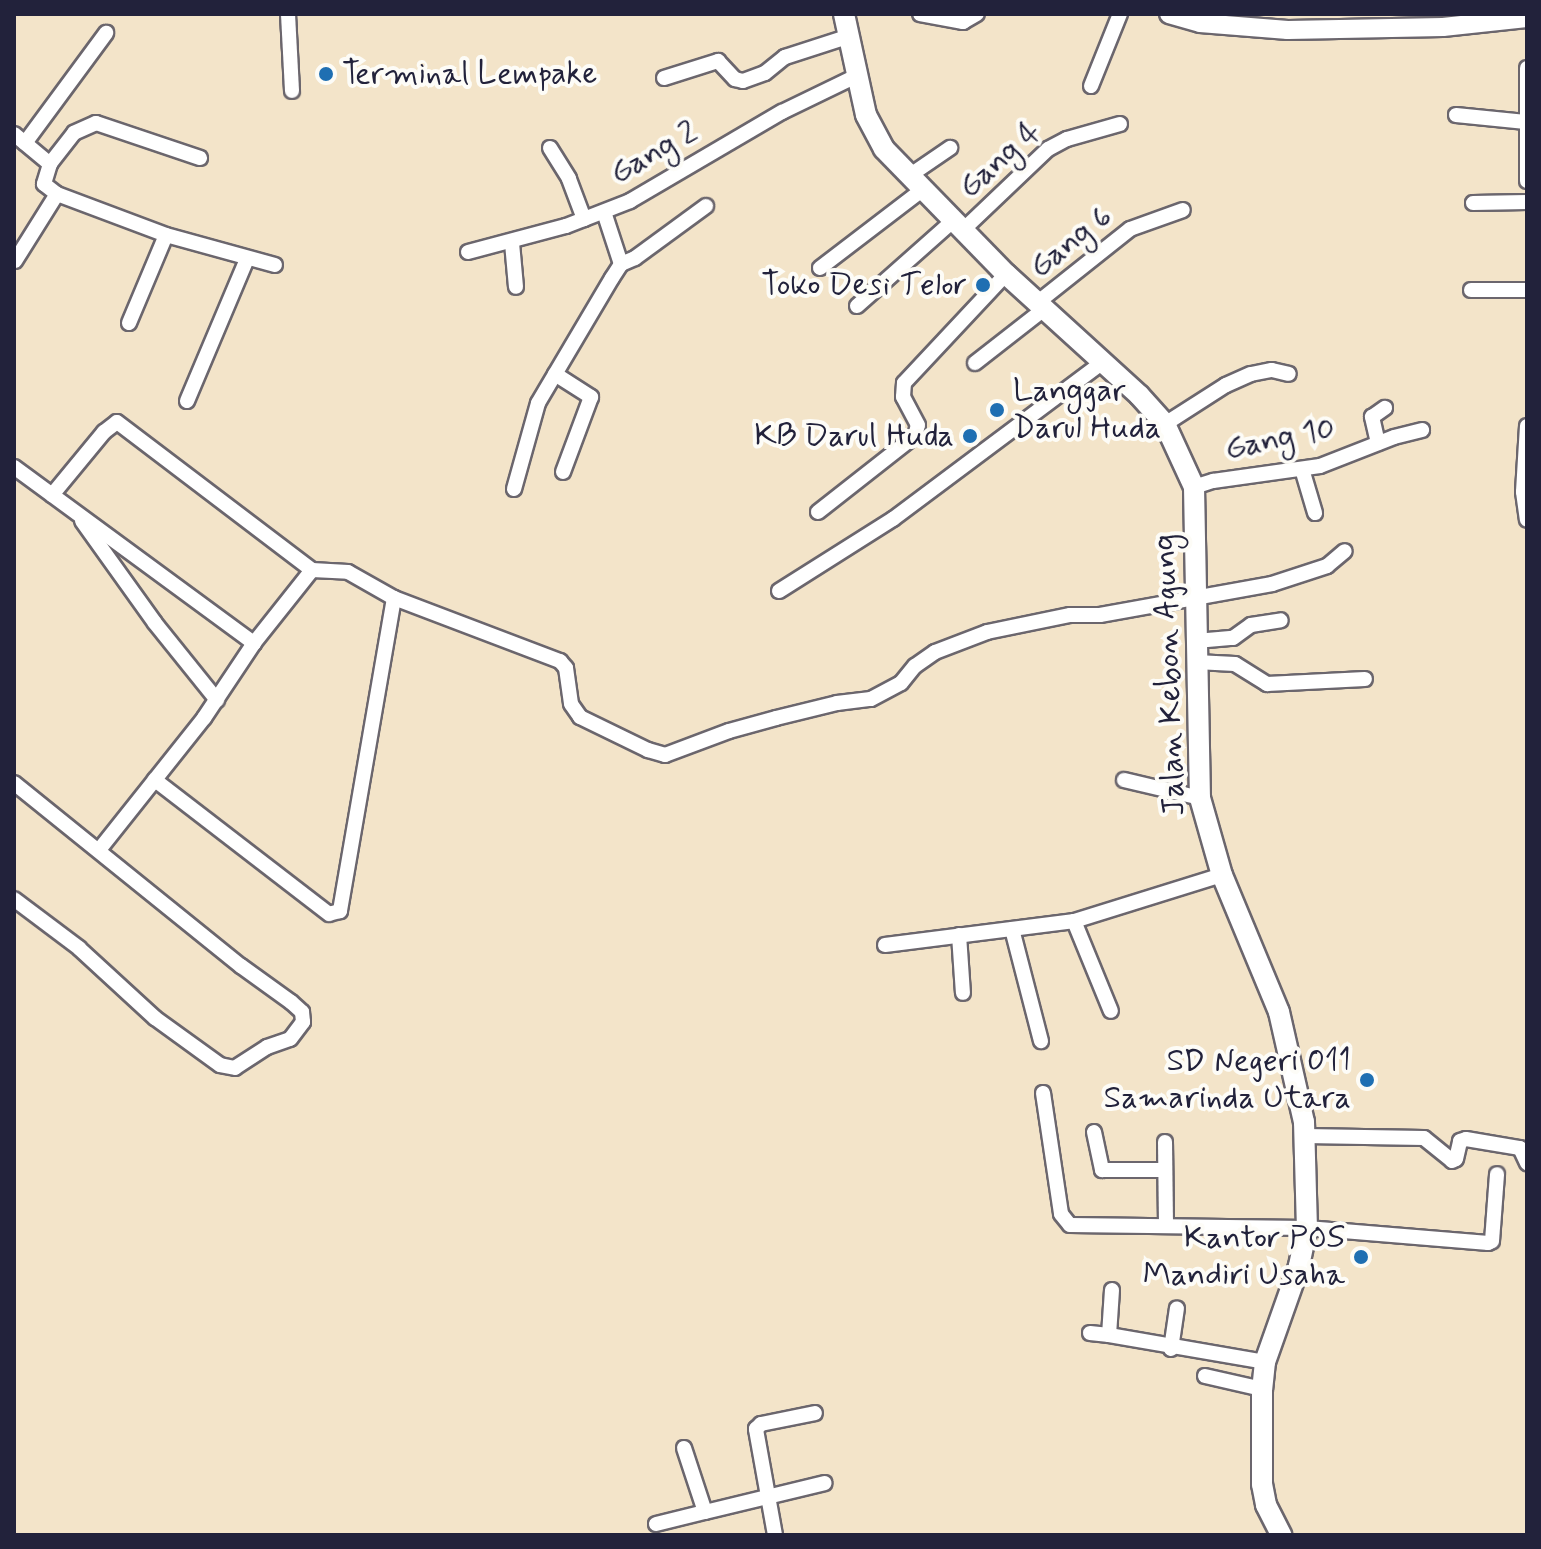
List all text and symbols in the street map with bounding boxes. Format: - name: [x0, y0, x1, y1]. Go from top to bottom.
- place label: Terminal Lempake: [342, 55, 602, 93]
- marker: Terminal Lempake: [317, 65, 335, 83]
- street label: Gang 2: [604, 113, 704, 193]
- street label: Gang 4: [951, 114, 1049, 206]
- street label: Gang 6: [1022, 198, 1120, 286]
- place label: Toko Desi Telor: [768, 266, 967, 304]
- marker: Toko Desi Telor: [974, 276, 992, 294]
- place label: Langgar Darul Huda: [1013, 373, 1157, 448]
- marker: Langgar Darul Huda: [988, 401, 1006, 419]
- street label: Gang 10: [1222, 410, 1338, 468]
- place label: KB Darul Huda: [759, 417, 954, 455]
- marker: KB Darul Huda: [961, 427, 979, 445]
- street label: Jalan Kebon Agung: [1146, 536, 1194, 814]
- place label: SD Negeri 011 Samarinda Utara: [1105, 1043, 1351, 1118]
- marker: SD Negeri 011 Samarinda Utara: [1358, 1071, 1376, 1089]
- place label: Kantor POS Mandiri Usaha: [1143, 1220, 1345, 1295]
- marker: Kantor POS Mandiri Usaha: [1352, 1248, 1370, 1266]

